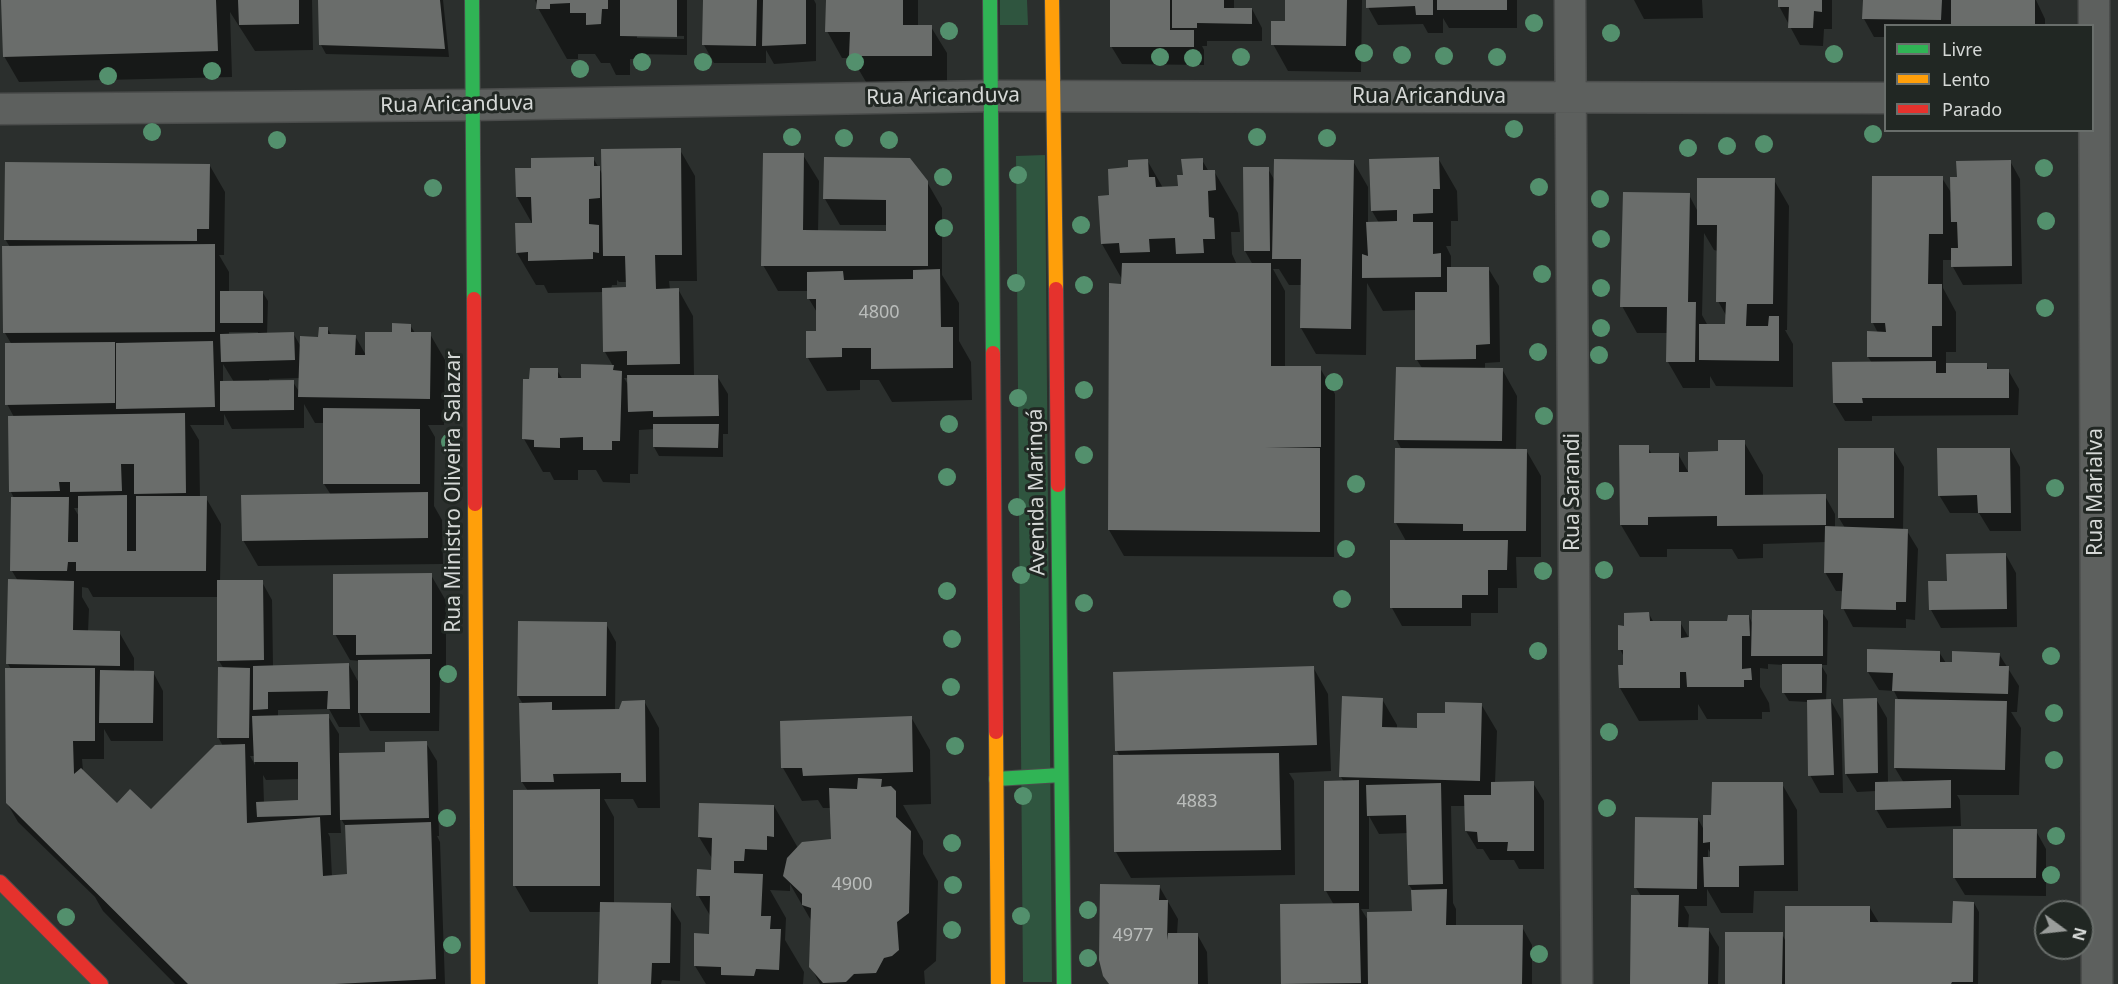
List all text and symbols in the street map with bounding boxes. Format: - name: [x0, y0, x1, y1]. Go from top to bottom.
- legend: [1884, 24, 2094, 132]
- text: Livre: [1942, 37, 1982, 61]
- text: Lento: [1942, 67, 1990, 91]
- street label: Rua Aricanduva: [866, 83, 1020, 111]
- street label: Rua Aricanduva: [1352, 84, 1506, 110]
- street label: Rua Aricanduva: [380, 91, 534, 119]
- text: Parado: [1942, 97, 2002, 121]
- house number: 4800: [858, 302, 900, 324]
- street label: Rua Ministro Oliveira Salazar: [441, 351, 467, 633]
- street label: Avenida Maringá: [1023, 408, 1051, 576]
- street label: Rua Marialva: [2083, 428, 2109, 556]
- street label: Rua Sarandi: [1560, 433, 1586, 551]
- house number: 4883: [1176, 791, 1218, 813]
- house number: 4900: [831, 874, 873, 896]
- north arrow: [2034, 900, 2094, 960]
- house number: 4977: [1112, 925, 1154, 947]
- text: N: [2067, 925, 2092, 943]

